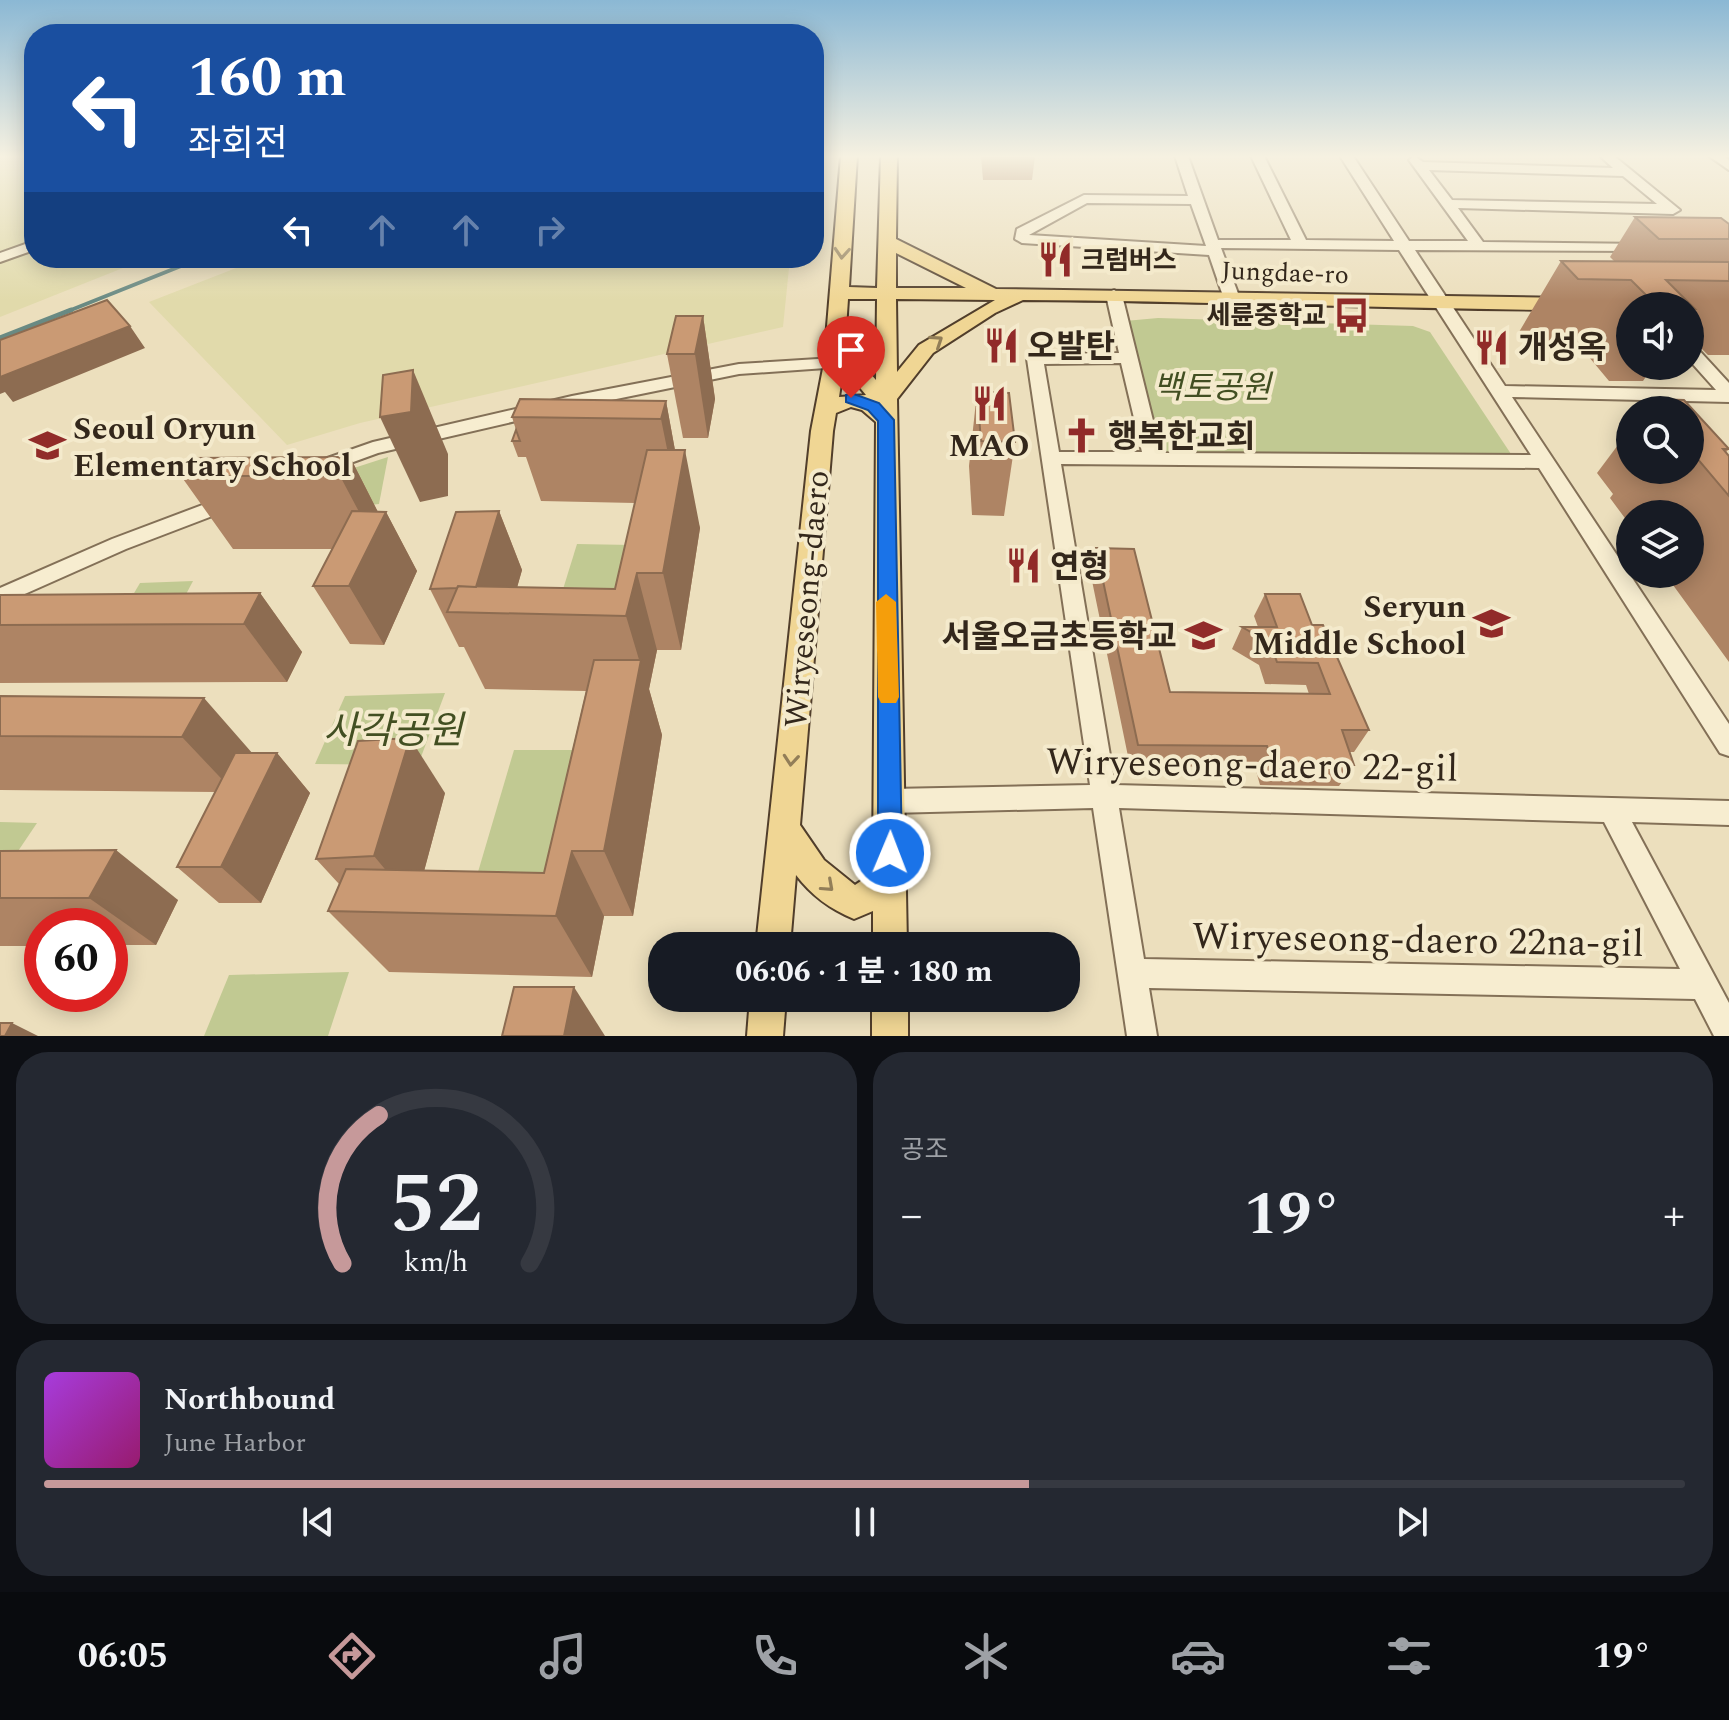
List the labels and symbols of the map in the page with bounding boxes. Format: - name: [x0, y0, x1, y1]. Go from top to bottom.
- restaurant icon: 크럼버스: [1036, 241, 1074, 279]
- place label: 크럼버스: [1081, 241, 1177, 281]
- one-way arrow: [834, 247, 851, 260]
- street label: Jungdae-ro: [1221, 251, 1349, 295]
- place label: 세륜중학교: [1206, 296, 1326, 336]
- bus stop icon: 세륜중학교: [1333, 296, 1371, 334]
- pin: [817, 316, 885, 398]
- place label: 오발탄: [1027, 323, 1115, 372]
- place label: 개성옥: [1518, 324, 1606, 373]
- restaurant icon: 오발탄: [982, 327, 1020, 365]
- restaurant icon: 개성옥: [1473, 328, 1511, 366]
- one-way arrow: [929, 336, 943, 351]
- park label: 백토공원: [1153, 364, 1273, 413]
- restaurant icon: MAO: [970, 384, 1008, 422]
- place label: Seoul Oryun Elementary School: [73, 405, 351, 491]
- place label: 행복한교회: [1108, 413, 1255, 462]
- church icon: 행복한교회: [1063, 417, 1101, 455]
- place label: MAO: [948, 422, 1030, 471]
- school or university icon: Seoul Oryun Elementary School: [28, 427, 66, 465]
- street label: Wiryeseong-daero: [772, 468, 843, 730]
- place label: 연형: [1050, 543, 1109, 592]
- restaurant icon: 연형: [1005, 547, 1043, 585]
- place label: Seryun Middle School: [1252, 583, 1466, 669]
- school or university icon: Seryun Middle School: [1473, 605, 1511, 643]
- place label: 서울오금초등학교: [941, 613, 1177, 662]
- school or university icon: 서울오금초등학교: [1184, 617, 1222, 655]
- park label: 사각공원: [323, 703, 466, 761]
- street label: Wiryeseong-daero 22-gil: [1045, 733, 1459, 799]
- one-way arrow: [782, 754, 799, 767]
- position arrow: [848, 811, 932, 895]
- one-way arrow: [818, 876, 833, 891]
- speed limit sign: 60: [24, 908, 128, 1012]
- street label: Wiryeseong-daero 22na-gil: [1192, 908, 1644, 974]

